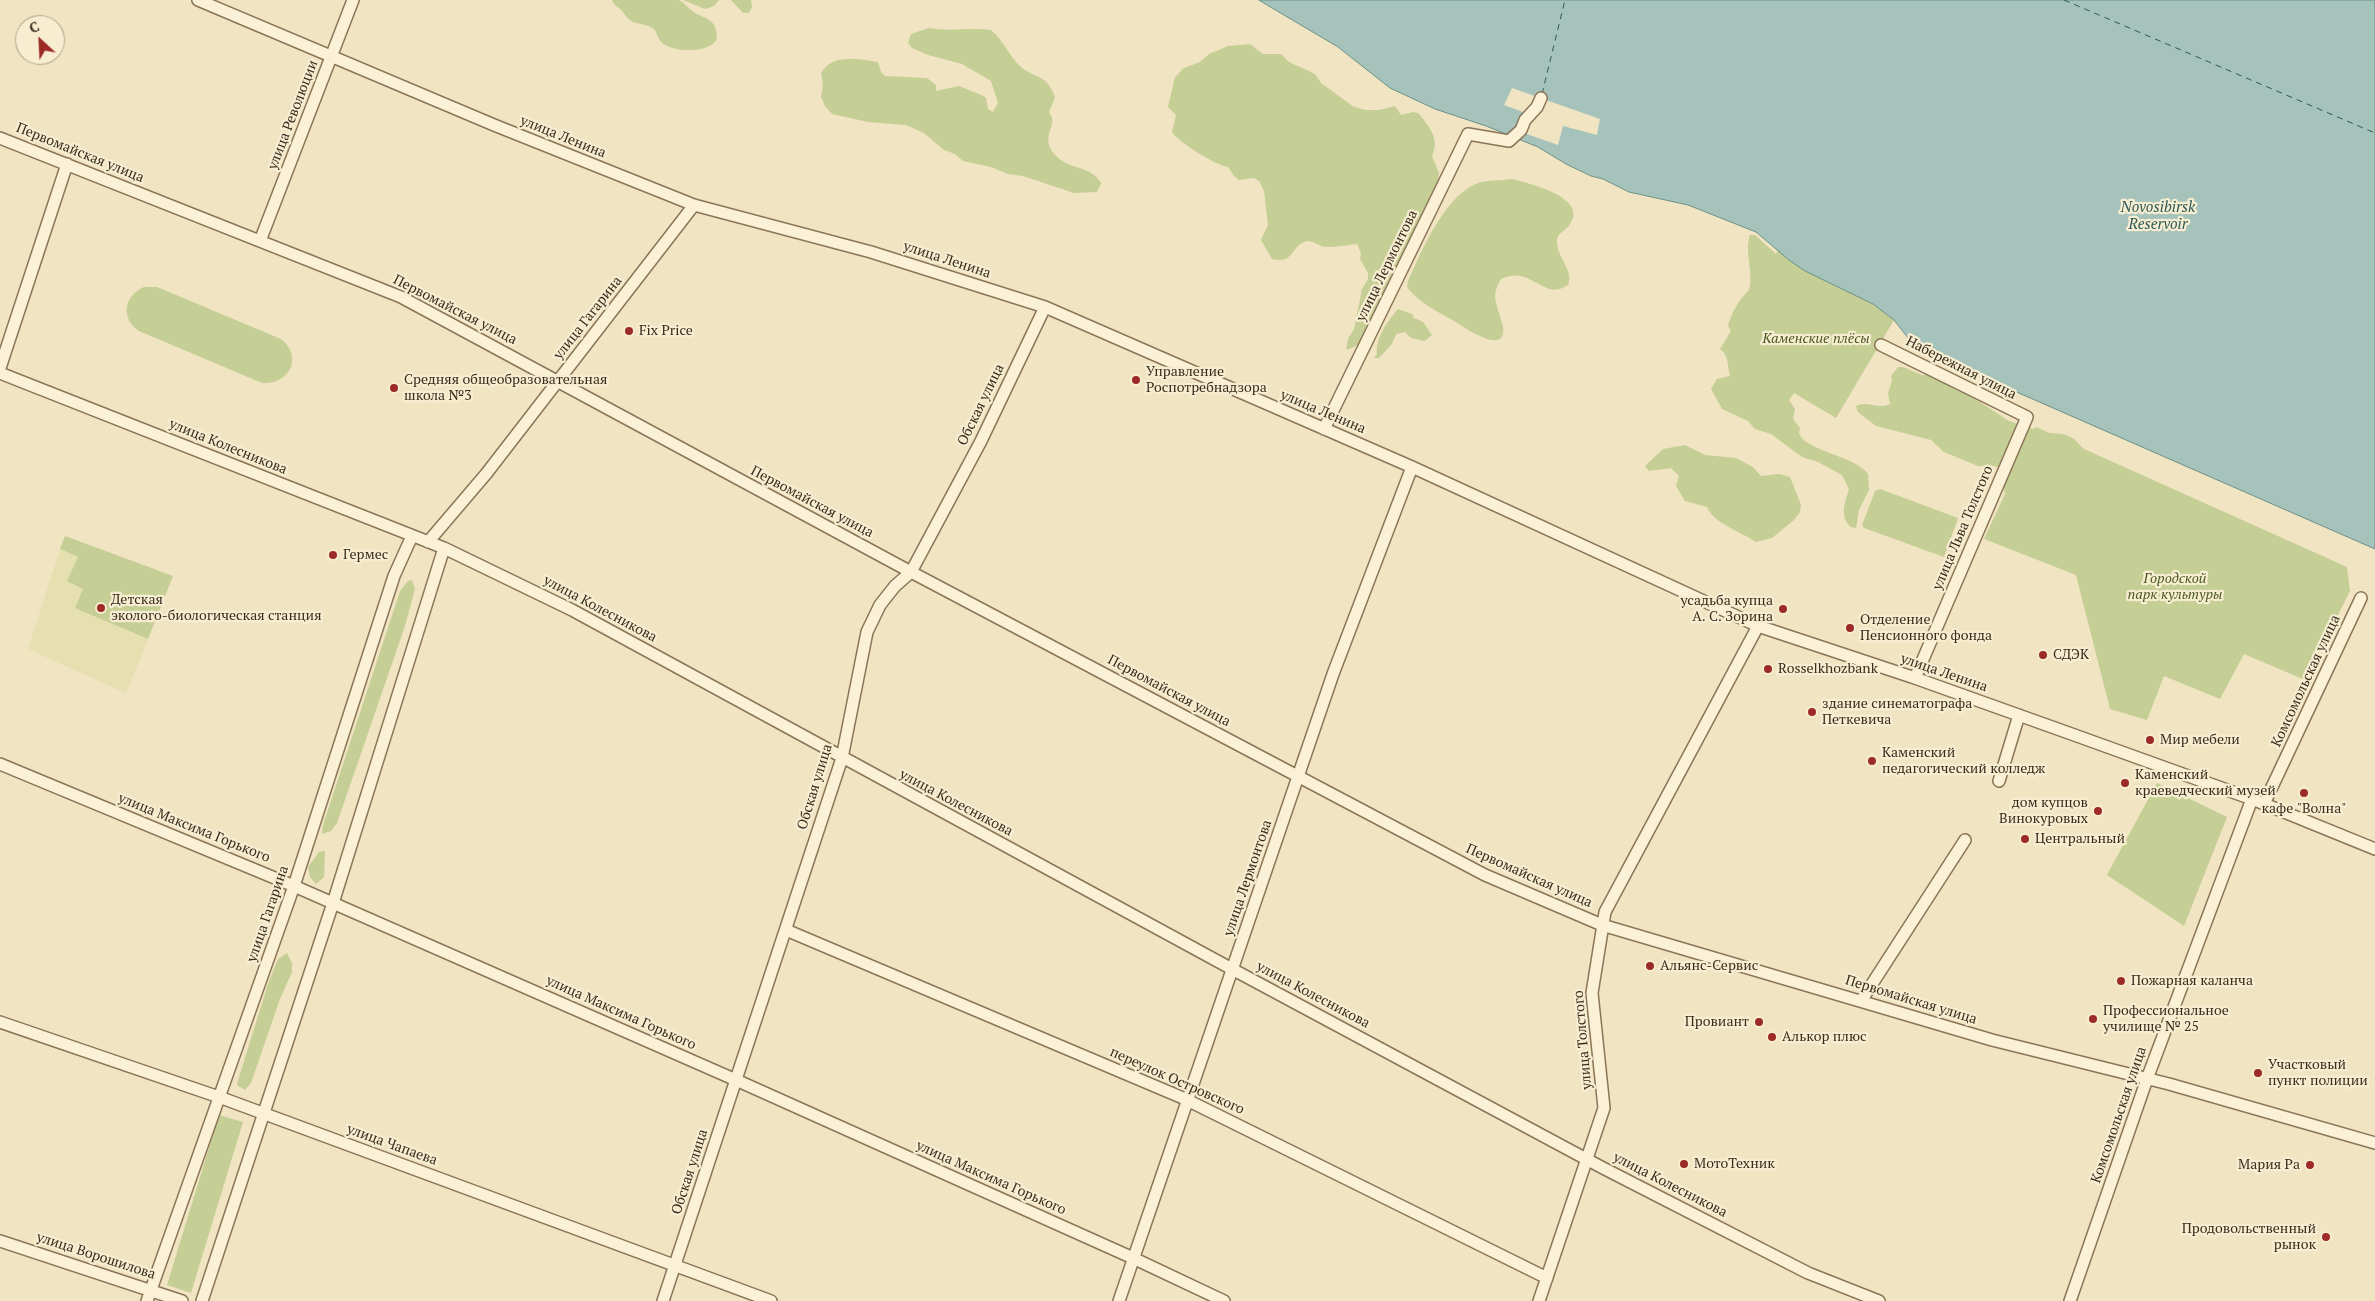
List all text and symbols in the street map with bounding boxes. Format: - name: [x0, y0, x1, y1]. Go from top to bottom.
- north arrow: [15, 15, 65, 65]
- text: С: [26, 16, 42, 37]
- street label: улица Революции: [264, 58, 322, 172]
- street label: улица Ленина: [518, 112, 608, 162]
- street label: Первомайская улица: [14, 120, 146, 186]
- water label: Novosibirsk Reservoir: [2121, 199, 2195, 234]
- street label: улица Лермонтова: [1353, 208, 1421, 324]
- street label: улица Ленина: [901, 238, 993, 282]
- street label: Первомайская улица: [390, 271, 520, 349]
- street label: улица Гагарина: [550, 273, 626, 363]
- place label: Fix Price: [639, 323, 693, 339]
- marker: Fix Price: [623, 325, 635, 337]
- park label: Каменские плёсы: [1762, 331, 1870, 347]
- street label: Набережная улица: [1903, 333, 2019, 403]
- street label: Обская улица: [954, 362, 1008, 448]
- place label: Управление Роспотребнадзора: [1146, 364, 1267, 397]
- place label: Средняя общеобразовательная школа №3: [404, 372, 607, 404]
- marker: Управление Роспотребнадзора: [1130, 374, 1142, 386]
- marker: Средняя общеобразовательная школа №3: [388, 382, 400, 394]
- street label: улица Ленина: [1278, 386, 1368, 438]
- street label: улица Колесникова: [167, 416, 289, 478]
- street label: Первомайская улица: [748, 463, 876, 541]
- street label: улица Льва Толстого: [1929, 463, 1997, 593]
- place label: Гермес: [343, 547, 388, 563]
- marker: Гермес: [327, 549, 339, 561]
- park label: Городской парк культуры: [2128, 571, 2222, 604]
- street label: улица Колесникова: [540, 572, 660, 646]
- place label: Детская эколого-биологическая станция: [111, 592, 322, 624]
- place label: усадьба купца А. С. Зорина: [1680, 593, 1773, 626]
- marker: Детская эколого-биологическая станция: [95, 602, 107, 614]
- marker: усадьба купца А. С. Зорина: [1777, 603, 1789, 615]
- place label: Отделение Пенсионного фонда: [1860, 612, 1992, 644]
- street label: Комсомольская улица: [2268, 612, 2344, 750]
- marker: Отделение Пенсионного фонда: [1844, 622, 1856, 634]
- place label: СДЭК: [2053, 647, 2089, 663]
- marker: СДЭК: [2037, 649, 2049, 661]
- street label: улица Ленина: [1898, 650, 1990, 696]
- street label: Первомайская улица: [1105, 652, 1233, 730]
- place label: Rosselkhozbank: [1778, 661, 1878, 677]
- marker: Rosselkhozbank: [1762, 663, 1774, 675]
- place label: здание синематографа Петкевича: [1822, 696, 1972, 729]
- marker: здание синематографа Петкевича: [1806, 706, 1818, 718]
- place label: Мир мебели: [2160, 732, 2240, 748]
- marker: Мир мебели: [2144, 734, 2156, 746]
- street label: Обская улица: [794, 742, 836, 832]
- place label: Каменский педагогический колледж: [1882, 745, 2045, 778]
- marker: Каменский педагогический колледж: [1866, 755, 1878, 767]
- street label: улица Колесникова: [896, 766, 1016, 840]
- place label: Каменский краеведческий музей: [2135, 767, 2276, 800]
- marker: Каменский краеведческий музей: [2119, 777, 2131, 789]
- marker: кафе "Волна": [2298, 787, 2310, 799]
- street label: улица Максима Горького: [115, 790, 273, 866]
- place label: дом купцов Винокуровых: [1999, 795, 2088, 828]
- place label: кафе "Волна": [2261, 801, 2347, 817]
- marker: дом купцов Винокуровых: [2092, 805, 2104, 817]
- street label: улица Лермонтова: [1220, 818, 1276, 938]
- place label: Центральный: [2035, 831, 2125, 847]
- marker: Центральный: [2019, 833, 2031, 845]
- street label: Первомайская улица: [1463, 841, 1595, 911]
- street label: улица Гагарина: [244, 863, 292, 965]
- street label: улица Колесникова: [1253, 958, 1373, 1032]
- place label: Альянс-Сервис: [1660, 958, 1758, 974]
- marker: Альянс-Сервис: [1644, 960, 1656, 972]
- street label: улица Максима Горького: [543, 972, 699, 1054]
- street label: Первомайская улица: [1843, 972, 1979, 1028]
- place label: Пожарная каланча: [2131, 973, 2253, 989]
- marker: Пожарная каланча: [2115, 975, 2127, 987]
- street label: улица Толстого: [1570, 990, 1596, 1090]
- place label: Профессиональное училище № 25: [2103, 1003, 2229, 1036]
- marker: Профессиональное училище № 25: [2087, 1013, 2099, 1025]
- place label: Провиант: [1685, 1014, 1749, 1030]
- marker: Провиант: [1753, 1016, 1765, 1028]
- place label: Алькор плюс: [1782, 1029, 1866, 1045]
- marker: Алькор плюс: [1766, 1031, 1778, 1043]
- street label: переулок Островского: [1107, 1044, 1247, 1118]
- street label: Комсомольская улица: [2088, 1044, 2150, 1186]
- place label: Участковый пункт полиции: [2268, 1057, 2368, 1090]
- marker: Участковый пункт полиции: [2252, 1067, 2264, 1079]
- street label: улица Чапаева: [344, 1121, 440, 1169]
- street label: Обская улица: [668, 1127, 712, 1217]
- street label: улица Максима Горького: [913, 1137, 1069, 1219]
- street label: улица Колесникова: [1610, 1149, 1730, 1221]
- place label: МотоТехник: [1694, 1156, 1775, 1172]
- place label: Мария Ра: [2238, 1157, 2300, 1173]
- marker: МотоТехник: [1678, 1158, 1690, 1170]
- marker: Мария Ра: [2304, 1159, 2316, 1171]
- place label: Продовольственный рынок: [2182, 1221, 2316, 1254]
- street label: улица Ворошилова: [34, 1229, 158, 1283]
- marker: Продовольственный рынок: [2320, 1231, 2332, 1243]

